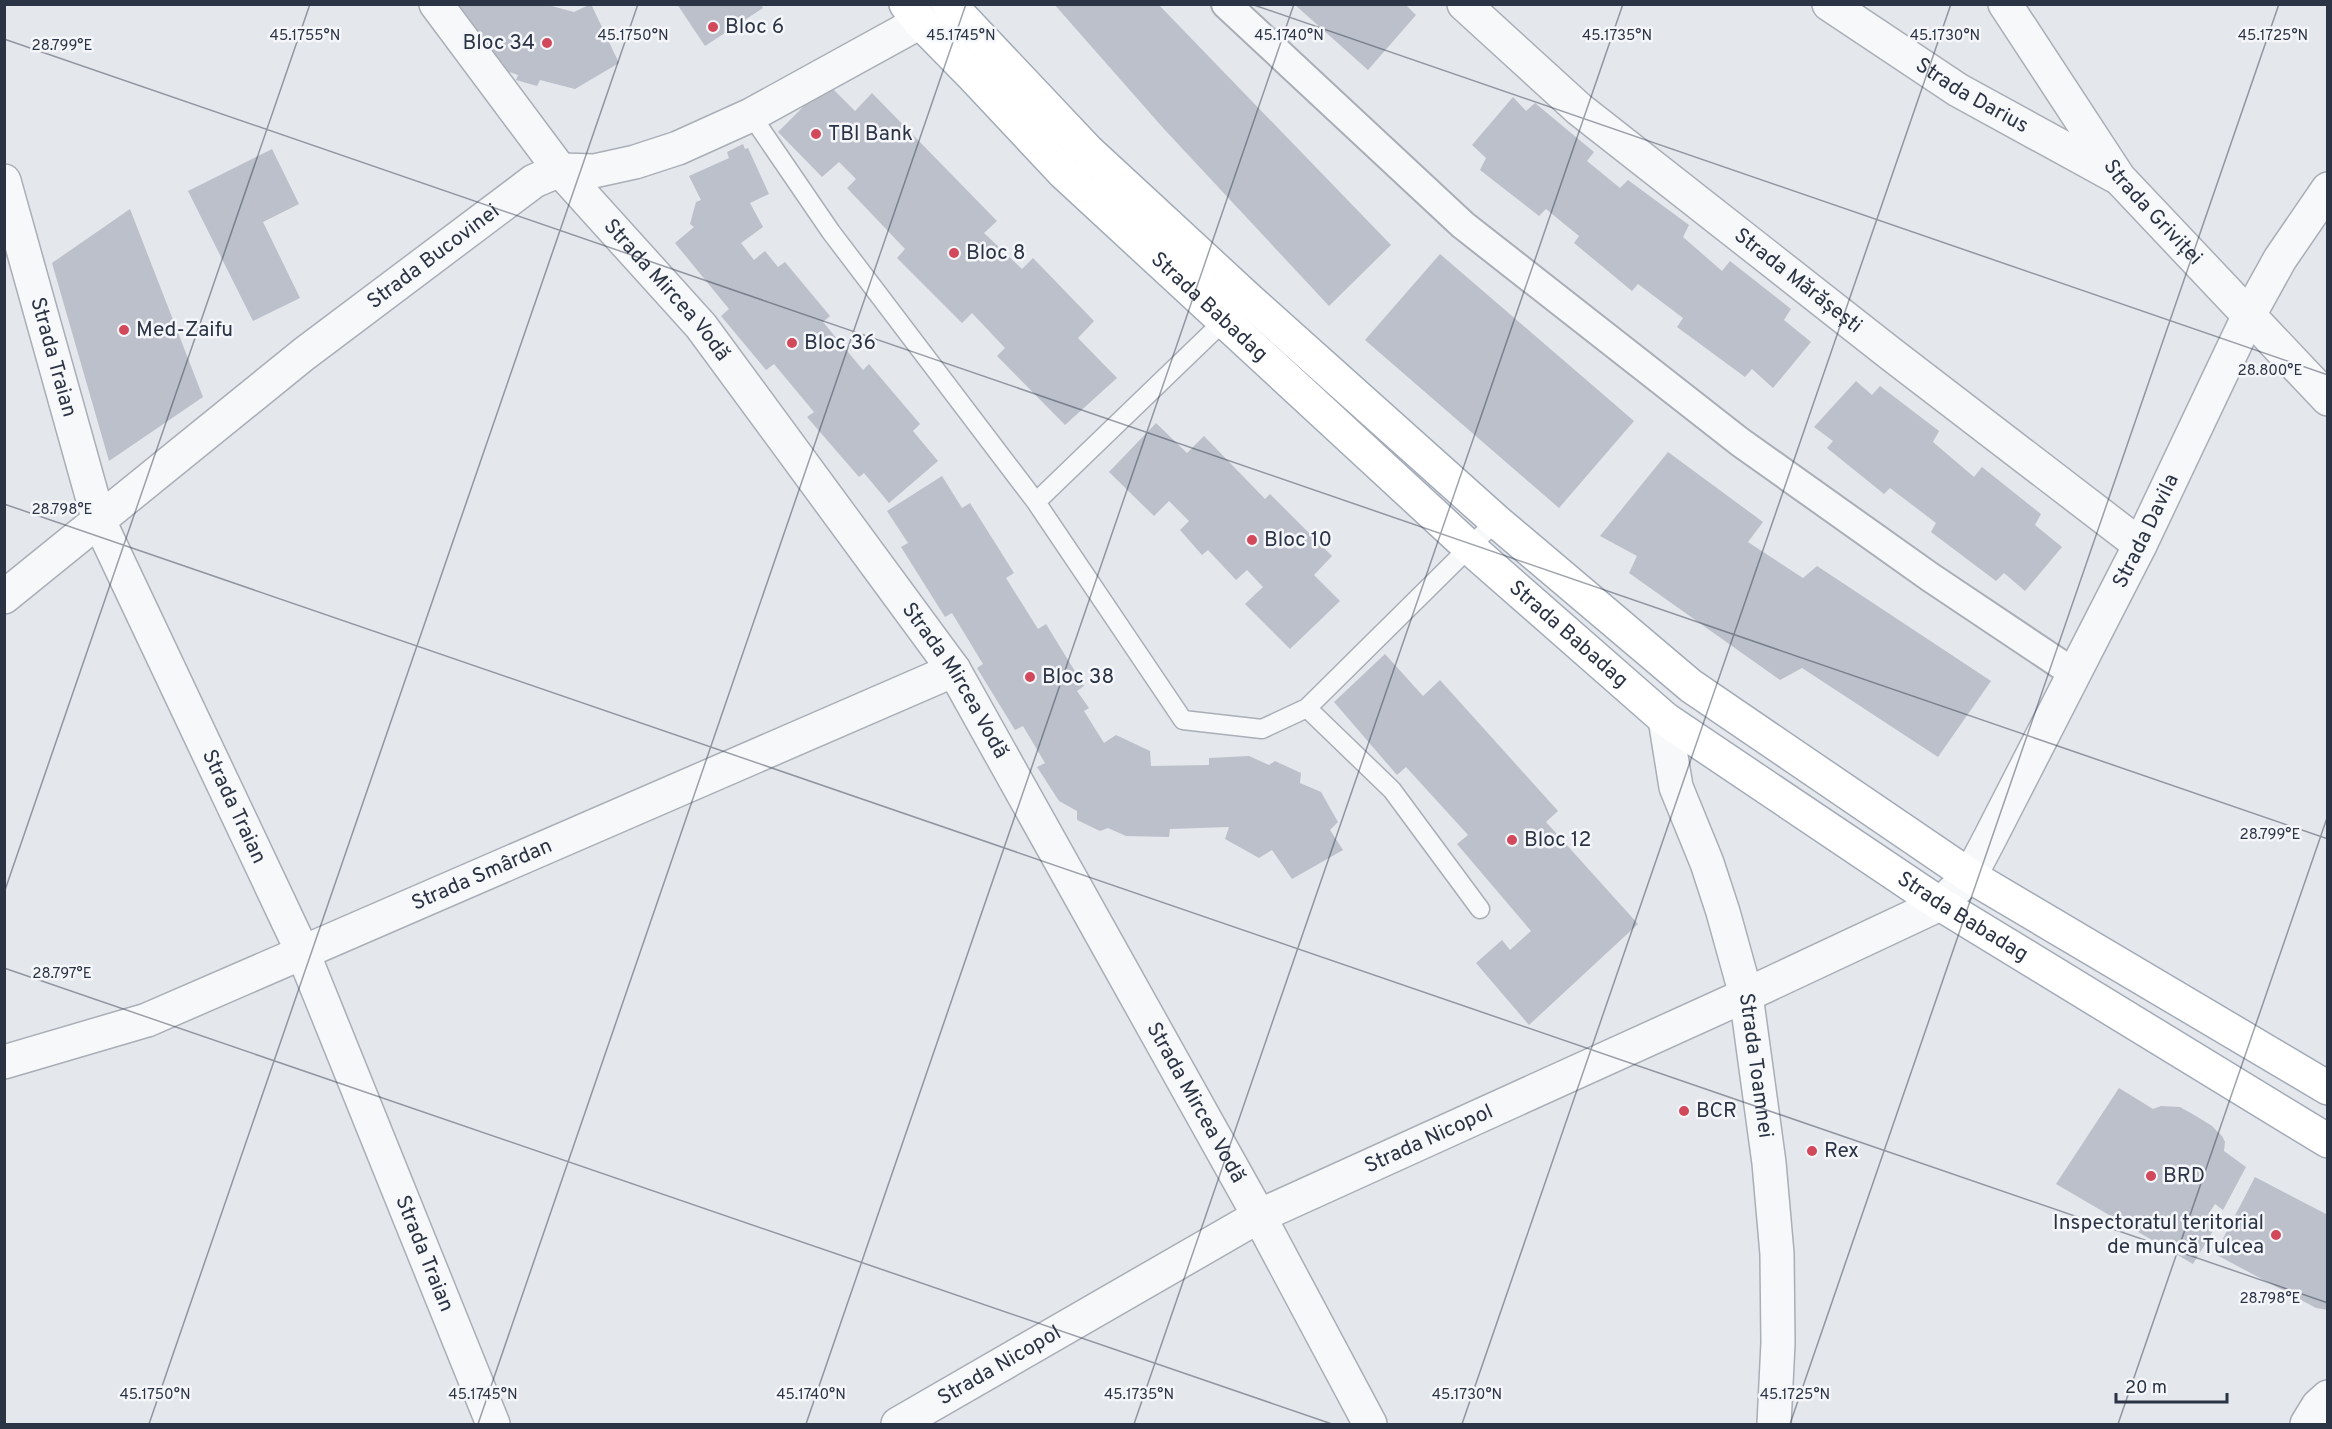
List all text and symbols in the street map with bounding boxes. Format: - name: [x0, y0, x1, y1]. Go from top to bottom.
- place label: Bloc 6: [725, 14, 784, 41]
- marker: Bloc 6: [706, 20, 720, 34]
- text: 45.1755°N: [270, 27, 340, 46]
- text: 45.1750°N: [597, 27, 669, 46]
- text: 45.1745°N: [926, 27, 996, 46]
- text: 45.1740°N: [1254, 27, 1324, 46]
- text: 45.1735°N: [1582, 27, 1652, 46]
- text: 45.1730°N: [1910, 27, 1980, 46]
- text: 45.1725°N: [2238, 27, 2308, 46]
- place label: Bloc 34: [463, 30, 535, 57]
- marker: Bloc 34: [540, 36, 554, 50]
- text: 28.799°E: [31, 37, 93, 56]
- street label: Strada Darius: [1910, 52, 2033, 139]
- place label: TBI Bank: [828, 121, 913, 148]
- marker: TBI Bank: [809, 127, 823, 141]
- street label: Strada Griviței: [2097, 154, 2208, 271]
- street label: Strada Bucovinei: [362, 198, 505, 315]
- street label: Strada Mircea Vodă: [597, 213, 736, 367]
- street label: Strada Mărășești: [1728, 222, 1867, 340]
- place label: Bloc 8: [966, 240, 1026, 267]
- marker: Bloc 8: [947, 246, 961, 260]
- street label: Strada Babadag: [1145, 246, 1273, 368]
- street label: Strada Traian: [24, 294, 83, 420]
- place label: Med-Zaifu: [136, 317, 233, 344]
- marker: Med-Zaifu: [117, 323, 131, 337]
- place label: Bloc 36: [804, 330, 876, 357]
- marker: Bloc 36: [785, 336, 799, 350]
- text: 28.800°E: [2238, 362, 2302, 381]
- street label: Strada Davila: [2107, 469, 2185, 593]
- text: 28.798°E: [31, 501, 93, 520]
- place label: Bloc 10: [1264, 527, 1332, 554]
- marker: Bloc 10: [1245, 533, 1259, 547]
- street label: Strada Babadag: [1503, 575, 1634, 694]
- street label: Strada Mircea Vodă: [895, 597, 1014, 763]
- place label: Bloc 38: [1042, 664, 1114, 691]
- marker: Bloc 38: [1023, 670, 1037, 684]
- street label: Strada Traian: [195, 745, 272, 868]
- text: 28.799°E: [2239, 826, 2301, 845]
- place label: Bloc 12: [1524, 827, 1591, 854]
- street label: Strada Smârdan: [407, 832, 556, 917]
- marker: Bloc 12: [1505, 833, 1519, 847]
- street label: Strada Babadag: [1892, 865, 2033, 968]
- text: 28.797°E: [32, 965, 92, 984]
- street label: Strada Toamnei: [1732, 991, 1779, 1140]
- street label: Strada Mircea Vodă: [1140, 1017, 1251, 1188]
- street label: Strada Nicopol: [1360, 1098, 1497, 1180]
- place label: BCR: [1696, 1098, 1737, 1125]
- marker: BCR: [1677, 1104, 1691, 1118]
- place label: Rex: [1824, 1138, 1859, 1165]
- marker: Rex: [1805, 1144, 1819, 1158]
- place label: BRD: [2163, 1163, 2205, 1190]
- marker: BRD: [2144, 1169, 2158, 1183]
- street label: Strada Traian: [389, 1191, 460, 1316]
- place label: Inspectoratul teritorial de muncă Tulcea: [2053, 1210, 2264, 1261]
- marker: Inspectoratul teritorial de muncă Tulcea: [2269, 1228, 2283, 1242]
- text: 28.798°E: [2239, 1290, 2301, 1309]
- street label: Strada Nicopol: [933, 1319, 1066, 1412]
- scale bar: [2116, 1366, 2227, 1404]
- text: 20 m: [2125, 1377, 2167, 1400]
- text: 45.1750°N: [119, 1386, 191, 1405]
- text: 45.1745°N: [448, 1386, 518, 1405]
- text: 45.1740°N: [776, 1386, 846, 1405]
- text: 45.1735°N: [1104, 1386, 1174, 1405]
- text: 45.1730°N: [1432, 1386, 1502, 1405]
- text: 45.1725°N: [1760, 1386, 1830, 1405]

